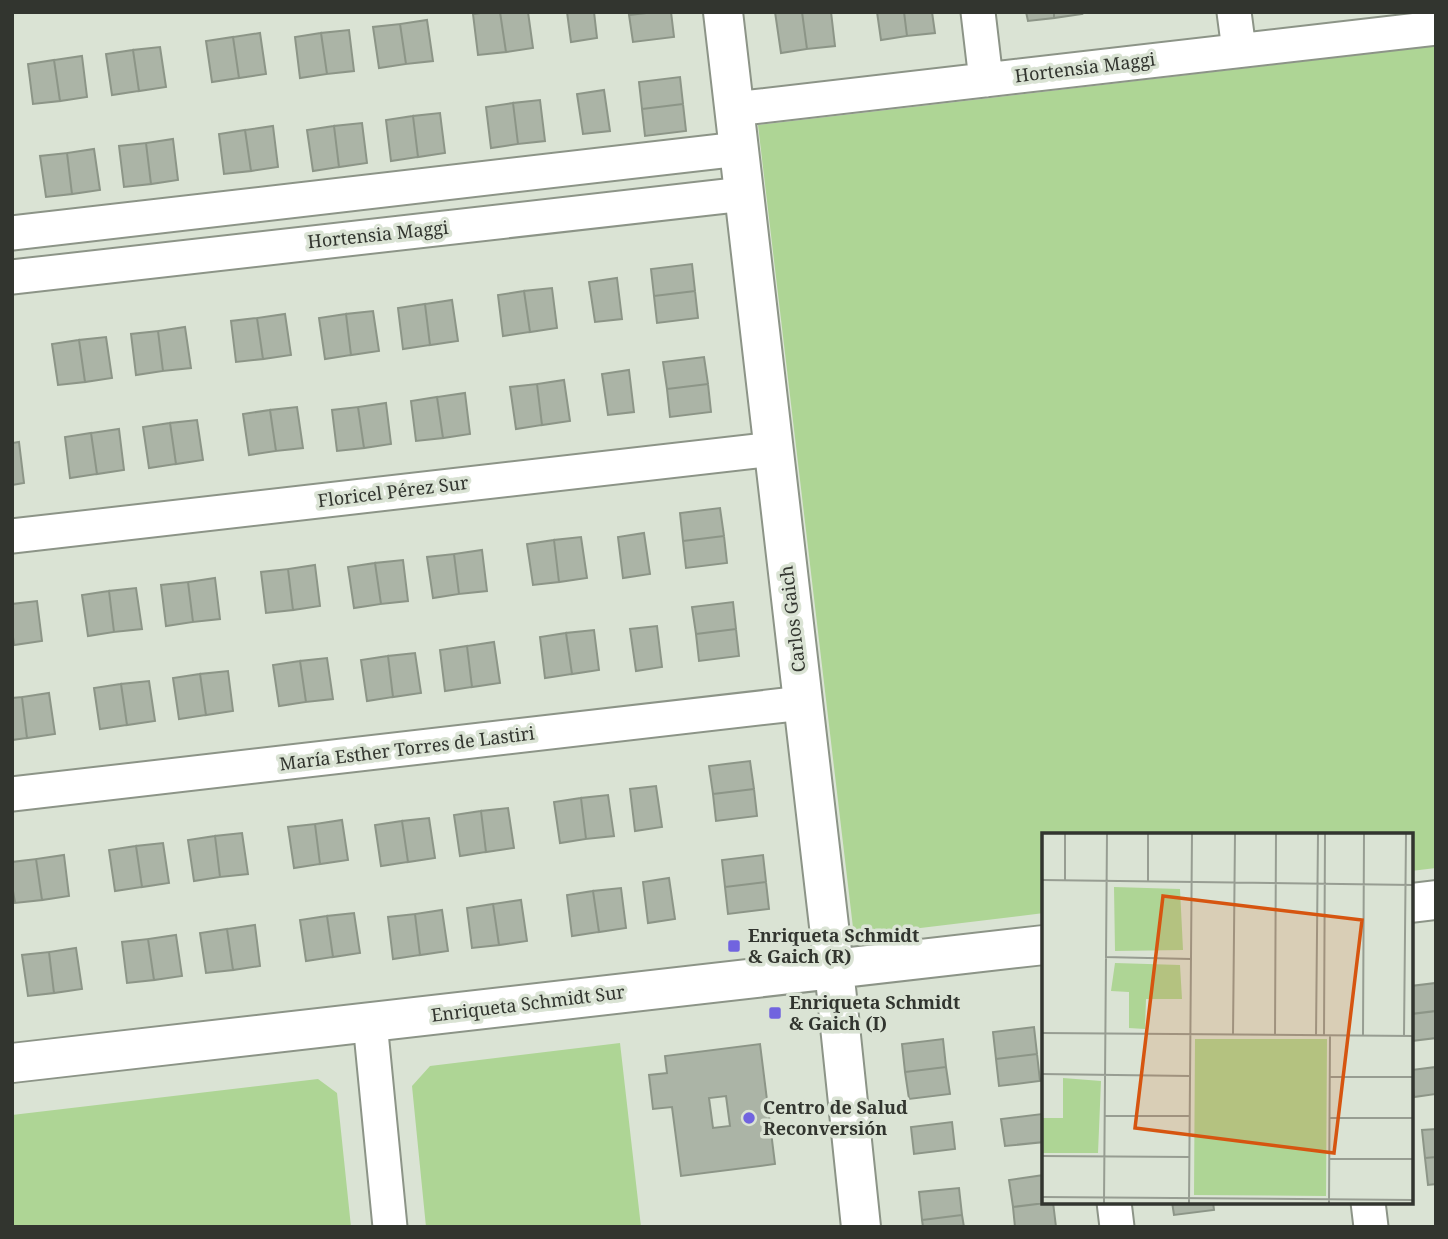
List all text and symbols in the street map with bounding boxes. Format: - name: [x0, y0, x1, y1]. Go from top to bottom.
- street label: Hortensia Maggi: [1013, 46, 1157, 88]
- street label: Hortensia Maggi: [306, 215, 450, 253]
- street label: Floricel Pérez Sur: [316, 470, 470, 512]
- street label: Carlos Gaich: [774, 564, 810, 674]
- street label: María Esther Torres de Lastiri: [278, 720, 536, 776]
- inset map: [1042, 833, 1413, 1204]
- place label: Enriqueta Schmidt & Gaich (R): [748, 923, 919, 968]
- marker: Enriqueta Schmidt & Gaich (R): [726, 938, 742, 954]
- street label: Enriqueta Schmidt Sur: [430, 979, 627, 1027]
- place label: Enriqueta Schmidt & Gaich (I): [789, 990, 960, 1035]
- marker: Enriqueta Schmidt & Gaich (I): [767, 1005, 783, 1021]
- place label: Centro de Salud Reconversión: [763, 1095, 908, 1140]
- marker: Centro de Salud Reconversión: [741, 1110, 757, 1126]

